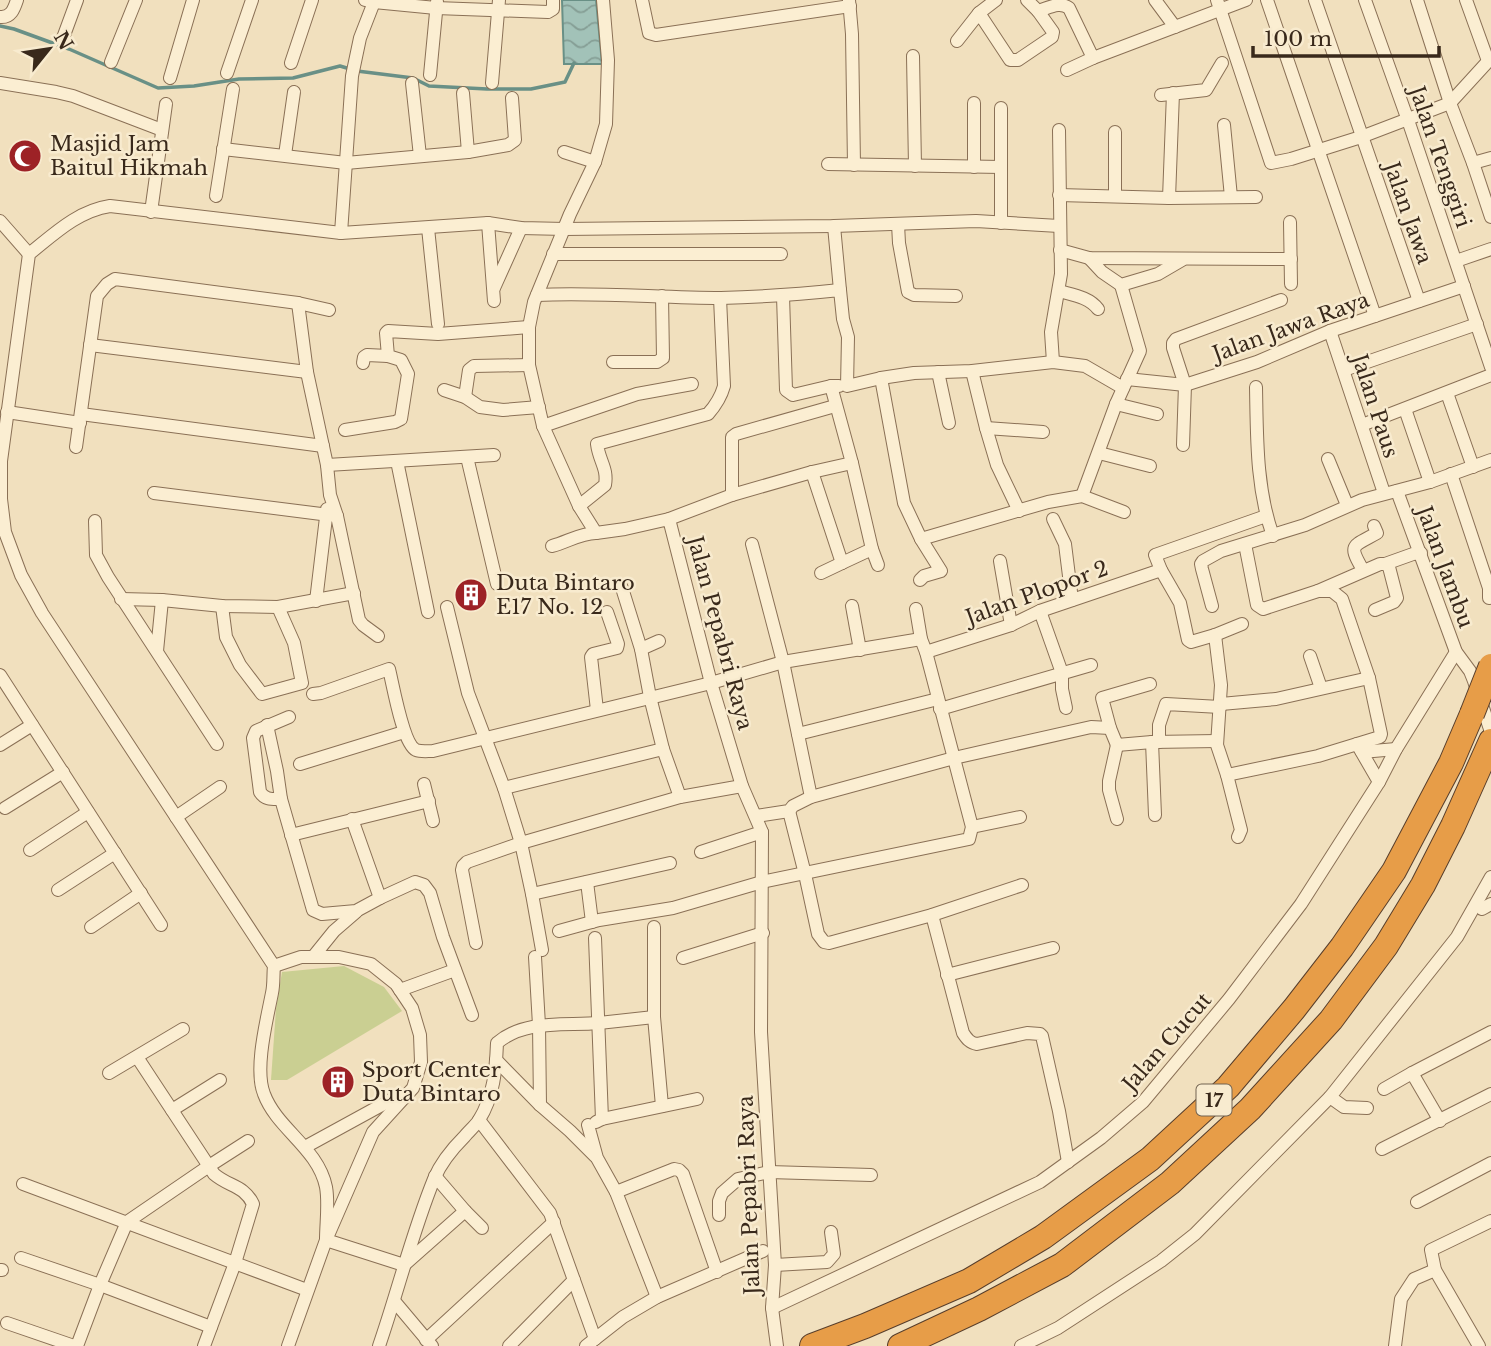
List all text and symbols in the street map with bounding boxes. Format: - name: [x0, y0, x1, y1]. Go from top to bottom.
- north arrow: [14, 14, 84, 84]
- scale bar: [1253, 14, 1438, 58]
- text: 100 m: [1264, 26, 1332, 52]
- text: N: [49, 27, 78, 54]
- street label: Jalan Tenggiri: [1403, 80, 1476, 231]
- place label: Masjid Jam Baitul Hikmah: [50, 131, 208, 181]
- mosque icon: Masjid Jam Baitul Hikmah: [6, 137, 44, 175]
- street label: Jalan Jawa: [1377, 156, 1438, 268]
- street label: Jalan Jawa Raya: [1206, 287, 1373, 368]
- street label: Jalan Paus: [1345, 348, 1404, 461]
- street label: Jalan Jambu: [1410, 500, 1479, 631]
- street label: Jalan Pepabri Raya: [681, 530, 758, 733]
- street label: Jalan Plopor 2: [959, 555, 1112, 632]
- place label: Duta Bintaro E17 No. 12: [496, 570, 635, 620]
- building icon: Duta Bintaro E17 No. 12: [452, 576, 490, 614]
- street label: Jalan Cucut: [1115, 987, 1217, 1099]
- place label: Sport Center Duta Bintaro: [362, 1057, 501, 1107]
- building icon: Sport Center Duta Bintaro: [319, 1063, 357, 1101]
- road number: 17: [1196, 1084, 1232, 1116]
- street label: Jalan Pepabri Raya: [733, 1095, 766, 1298]

